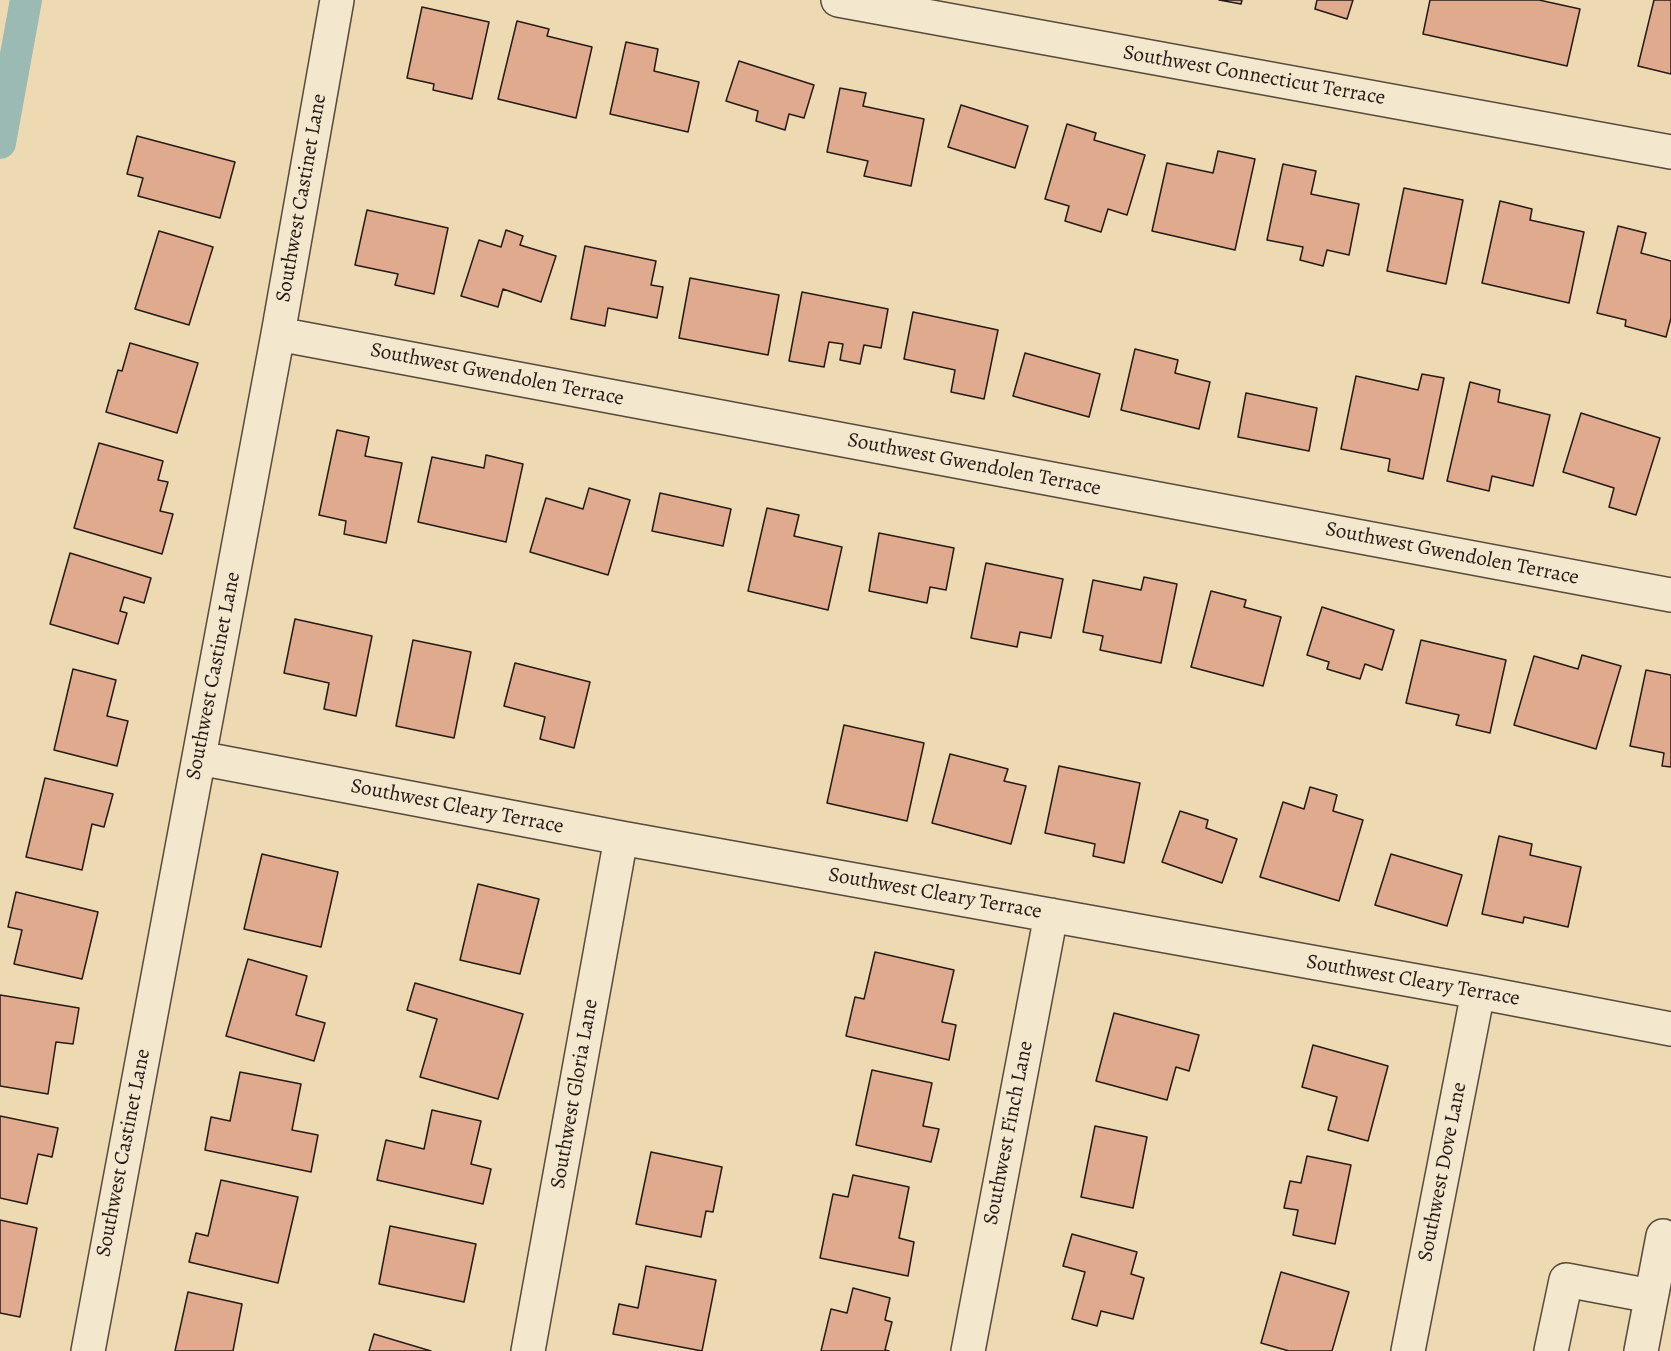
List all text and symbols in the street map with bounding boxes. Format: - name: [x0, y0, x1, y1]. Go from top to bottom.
- street label: Southwest Connecticut Terrace: [1121, 41, 1387, 111]
- street label: Southwest Castinet Lane: [271, 92, 333, 304]
- street label: Southwest Gwendolen Terrace: [368, 338, 626, 412]
- street label: Southwest Gwendolen Terrace: [845, 428, 1103, 502]
- street label: Southwest Gwendolen Terrace: [1323, 517, 1581, 591]
- street label: Southwest Castinet Lane: [181, 570, 247, 782]
- street label: Southwest Cleary Terrace: [348, 774, 566, 840]
- street label: Southwest Cleary Terrace: [826, 863, 1044, 925]
- street label: Southwest Cleary Terrace: [1304, 950, 1522, 1012]
- street label: Southwest Gloria Lane: [546, 997, 604, 1191]
- street label: Southwest Finch Lane: [979, 1039, 1039, 1227]
- street label: Southwest Castinet Lane: [91, 1047, 157, 1259]
- street label: Southwest Dove Lane: [1413, 1080, 1473, 1264]

